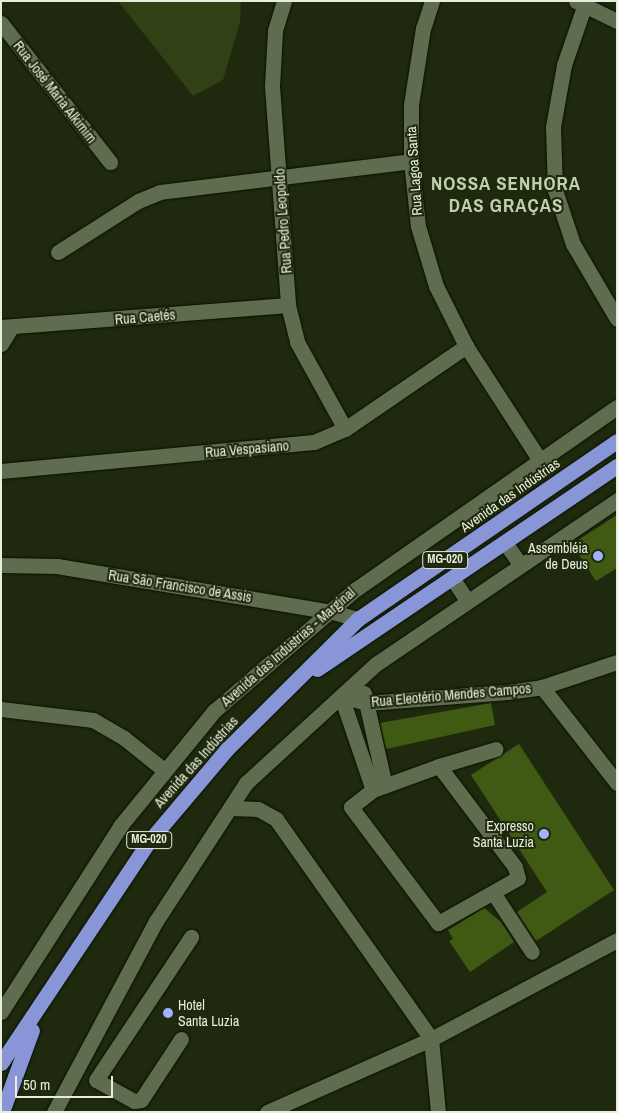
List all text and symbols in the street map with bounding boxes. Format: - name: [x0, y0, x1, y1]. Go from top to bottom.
- street label: Rua José Maria Alkimim: [10, 37, 100, 147]
- street label: Rua Lagoa Santa: [403, 126, 425, 216]
- street label: Rua Pedro Leopoldo: [271, 168, 295, 274]
- district label: NOSSA SENHORA DAS GRAÇAS: [429, 173, 583, 217]
- street label: Rua Caetés: [114, 306, 176, 328]
- street label: Rua Vespasiano: [204, 437, 290, 461]
- street label: Avenida das Indústrias: [457, 454, 563, 536]
- place label: Assembléia de Deus: [528, 540, 588, 572]
- road number: MG-020: [421, 550, 469, 570]
- marker: Assembléia de Deus: [592, 550, 604, 562]
- street label: Rua São Francisco de Assis: [107, 566, 253, 606]
- street label: Avenida das Indústrias - Marginal: [218, 584, 358, 710]
- street label: Rua Eleotério Mendes Campos: [370, 680, 532, 710]
- street label: Avenida das Indústrias: [151, 713, 241, 811]
- place label: Expresso Santa Luzia: [473, 818, 534, 850]
- marker: Expresso Santa Luzia: [538, 828, 550, 840]
- road number: MG-020: [125, 830, 173, 850]
- place label: Hotel Santa Luzia: [178, 997, 239, 1030]
- marker: Hotel Santa Luzia: [162, 1007, 174, 1019]
- scale bar: [18, 1066, 115, 1098]
- text: 50 m: [23, 1074, 50, 1095]

